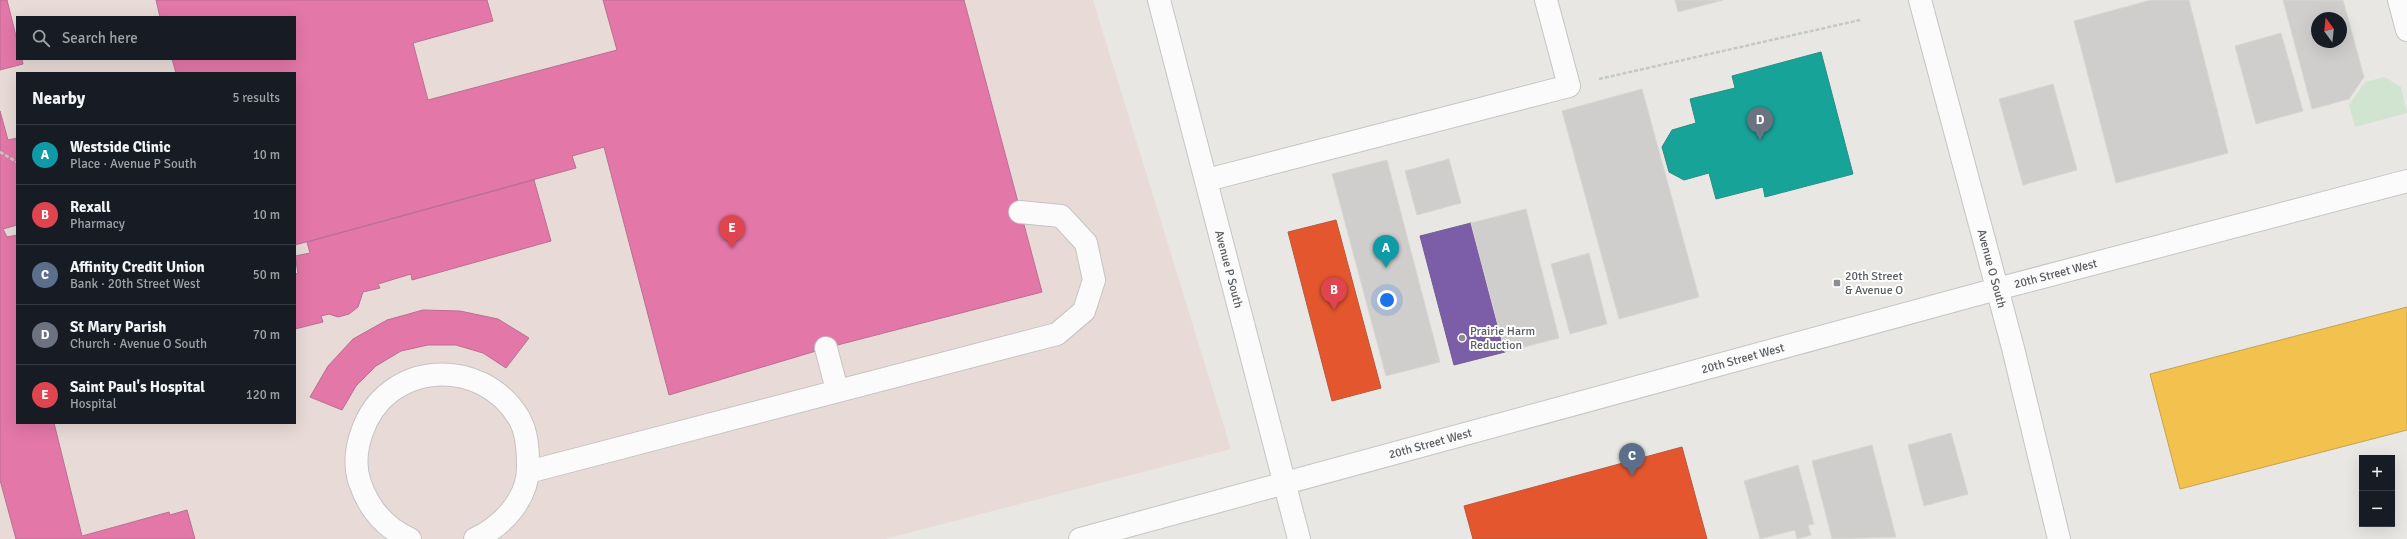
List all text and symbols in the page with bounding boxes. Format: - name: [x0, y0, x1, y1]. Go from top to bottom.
- north arrow: [2311, 12, 2347, 48]
- search box: [16, 16, 296, 60]
- icon: search: [30, 27, 52, 49]
- text: Search here: [62, 29, 138, 47]
- text: Nearby: [32, 88, 85, 109]
- text: 5 results: [232, 90, 280, 106]
- pin: D: [1747, 107, 1773, 140]
- text: Westside Clinic: [70, 138, 171, 156]
- text: A: [41, 147, 49, 163]
- text: 10 m: [253, 147, 280, 163]
- text: Place · Avenue P South: [70, 156, 196, 172]
- text: Rexall: [70, 198, 111, 216]
- text: B: [41, 207, 49, 223]
- text: 10 m: [253, 207, 280, 223]
- pin: E: [719, 215, 745, 248]
- text: Pharmacy: [70, 216, 125, 232]
- street label: Avenue O South: [1974, 228, 2009, 310]
- street label: Avenue P South: [1212, 229, 1246, 310]
- pin: A: [1373, 235, 1399, 268]
- street label: 20th Street West: [2012, 255, 2099, 292]
- text: Affinity Credit Union: [70, 258, 205, 276]
- text: C: [41, 267, 49, 283]
- text: 50 m: [253, 267, 280, 283]
- place label: 20th Street & Avenue O: [1845, 269, 1903, 298]
- text: Bank · 20th Street West: [70, 276, 200, 292]
- pin: B: [1321, 277, 1347, 310]
- marker: 20th Street & Avenue O: [1832, 278, 1842, 288]
- your location: [1377, 290, 1397, 310]
- text: St Mary Parish: [70, 318, 166, 336]
- place label: Prairie Harm Reduction: [1470, 324, 1535, 353]
- text: D: [41, 327, 49, 343]
- text: 70 m: [253, 327, 280, 343]
- marker: Prairie Harm Reduction: [1457, 333, 1467, 343]
- text: Church · Avenue O South: [70, 336, 207, 352]
- street label: 20th Street West: [1700, 340, 1786, 377]
- text: Saint Paul's Hospital: [70, 378, 205, 396]
- text: E: [41, 387, 49, 403]
- text: 120 m: [246, 387, 280, 403]
- text: Hospital: [70, 396, 117, 412]
- street label: 20th Street West: [1387, 425, 1473, 462]
- pin: C: [1619, 443, 1645, 476]
- map controls: [2359, 455, 2395, 527]
- button: +: [2359, 455, 2395, 491]
- button: −: [2359, 491, 2395, 527]

